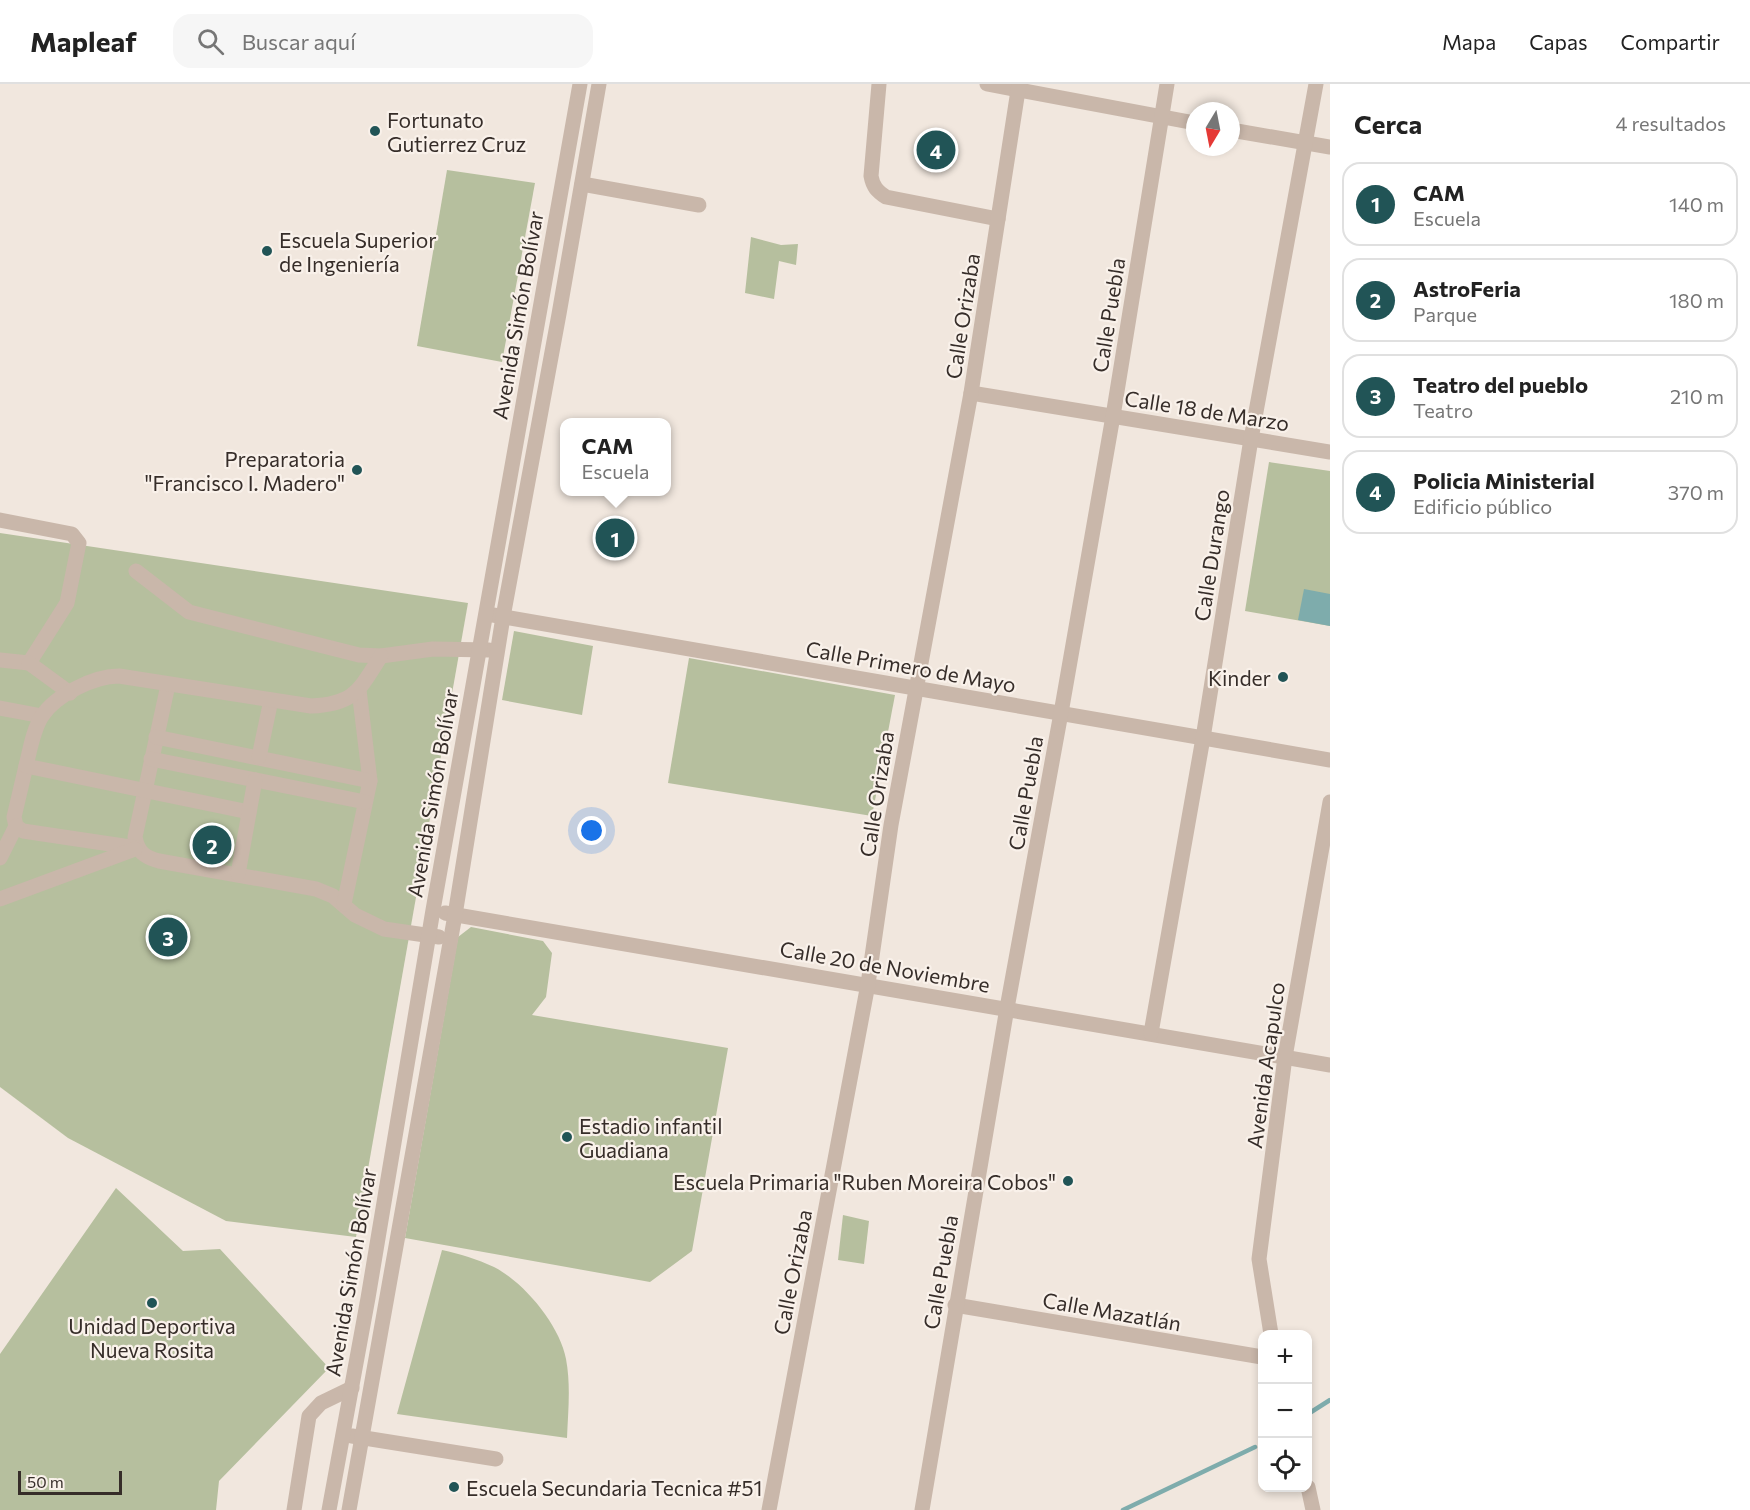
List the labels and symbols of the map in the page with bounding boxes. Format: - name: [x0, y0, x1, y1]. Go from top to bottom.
- north arrow: [1186, 102, 1240, 156]
- place label: Fortunato Gutierrez Cruz: [387, 107, 526, 156]
- marker: Fortunato Gutierrez Cruz: [368, 124, 382, 138]
- pin: 4: [916, 128, 956, 172]
- street label: Avenida Simón Bolívar: [486, 209, 548, 421]
- place label: Escuela Superior de Ingeniería: [279, 227, 437, 276]
- marker: Escuela Superior de Ingeniería: [260, 244, 274, 258]
- street label: Calle Orizaba: [940, 251, 984, 381]
- street label: Calle Puebla: [1087, 256, 1129, 374]
- street label: Calle 18 de Marzo: [1123, 385, 1291, 435]
- place label: Preparatoria "Francisco I. Madero": [145, 446, 345, 495]
- marker: Preparatoria "Francisco I. Madero": [350, 463, 364, 477]
- street label: Calle Durango: [1188, 487, 1234, 623]
- pin: 1: [596, 516, 634, 560]
- street label: Calle Primero de Mayo: [804, 635, 1018, 697]
- place label: Kinder: [1208, 665, 1271, 690]
- marker: Kinder: [1276, 670, 1290, 684]
- street label: Avenida Simón Bolívar: [401, 687, 463, 899]
- street label: Calle Orizaba: [854, 729, 898, 859]
- street label: Calle Puebla: [1003, 734, 1047, 852]
- your location: [577, 816, 606, 845]
- pin: 2: [192, 822, 232, 867]
- pin: 3: [148, 914, 188, 960]
- street label: Calle 20 de Noviembre: [778, 935, 992, 997]
- street label: Avenida Acapulco: [1241, 980, 1289, 1150]
- place label: Estadio infantil Guadiana: [579, 1113, 722, 1162]
- marker: Estadio infantil Guadiana: [560, 1130, 574, 1144]
- street label: Avenida Simón Bolívar: [319, 1166, 381, 1378]
- place label: Escuela Primaria "Ruben Moreira Cobos": [673, 1169, 1056, 1194]
- marker: Escuela Primaria "Ruben Moreira Cobos": [1061, 1174, 1075, 1188]
- street label: Calle Orizaba: [768, 1207, 816, 1337]
- street label: Calle Puebla: [918, 1213, 962, 1331]
- street label: Calle Mazatlán: [1041, 1287, 1183, 1335]
- marker: Unidad Deportiva Nueva Rosita: [145, 1296, 159, 1310]
- place label: Unidad Deportiva Nueva Rosita: [68, 1313, 236, 1362]
- scale bar: [18, 1468, 122, 1496]
- place label: Escuela Secundaria Tecnica #51: [466, 1475, 762, 1500]
- marker: Escuela Secundaria Tecnica #51: [447, 1480, 461, 1494]

